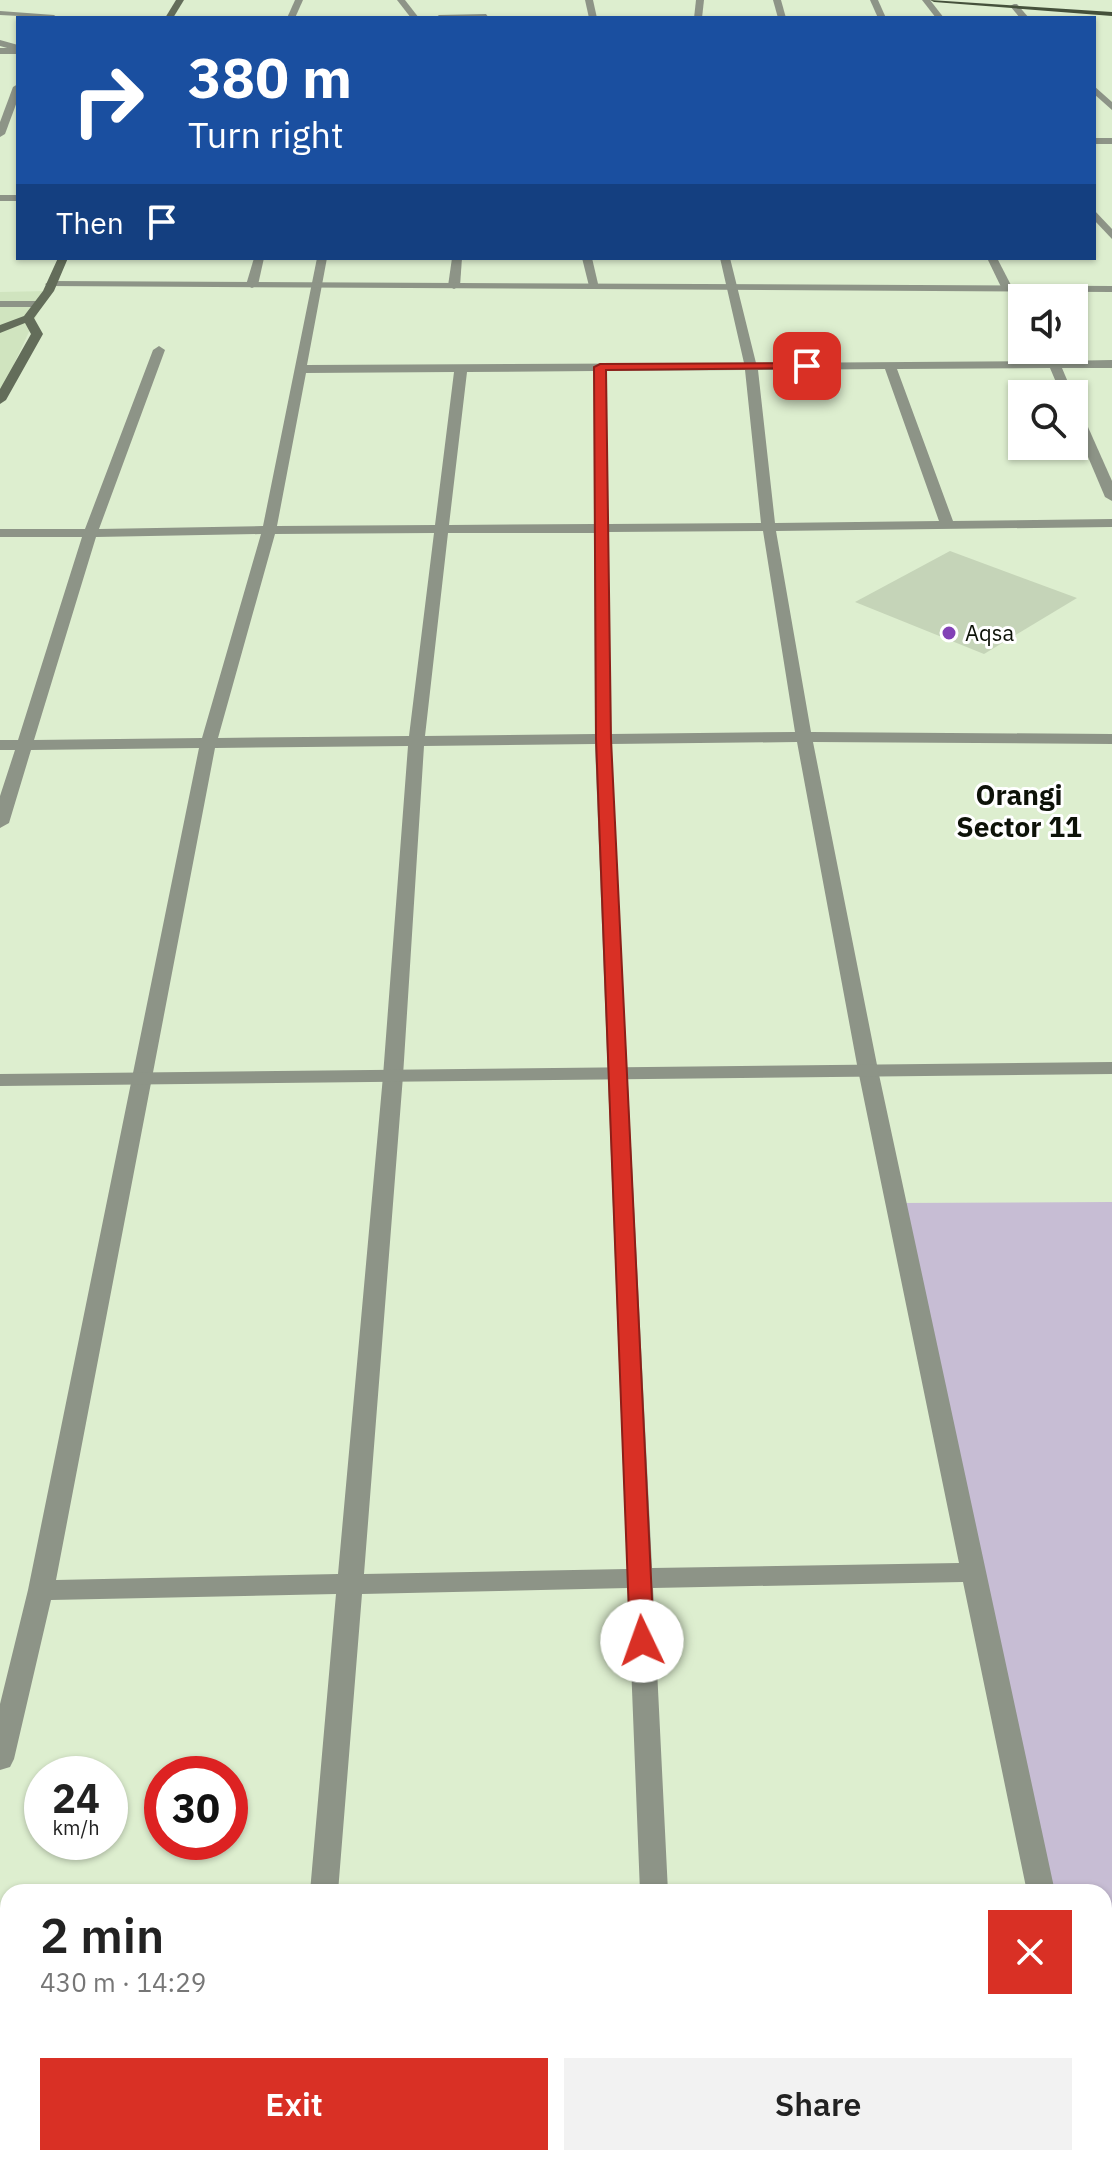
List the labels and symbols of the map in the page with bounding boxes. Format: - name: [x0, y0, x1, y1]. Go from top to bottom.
- pin: [773, 332, 841, 400]
- place label: Aqsa: [965, 618, 1015, 647]
- marker: Aqsa: [940, 624, 958, 642]
- district label: Orangi Sector 11: [956, 776, 1082, 845]
- position arrow: [600, 1599, 684, 1683]
- speed limit sign: 30: [144, 1756, 248, 1860]

